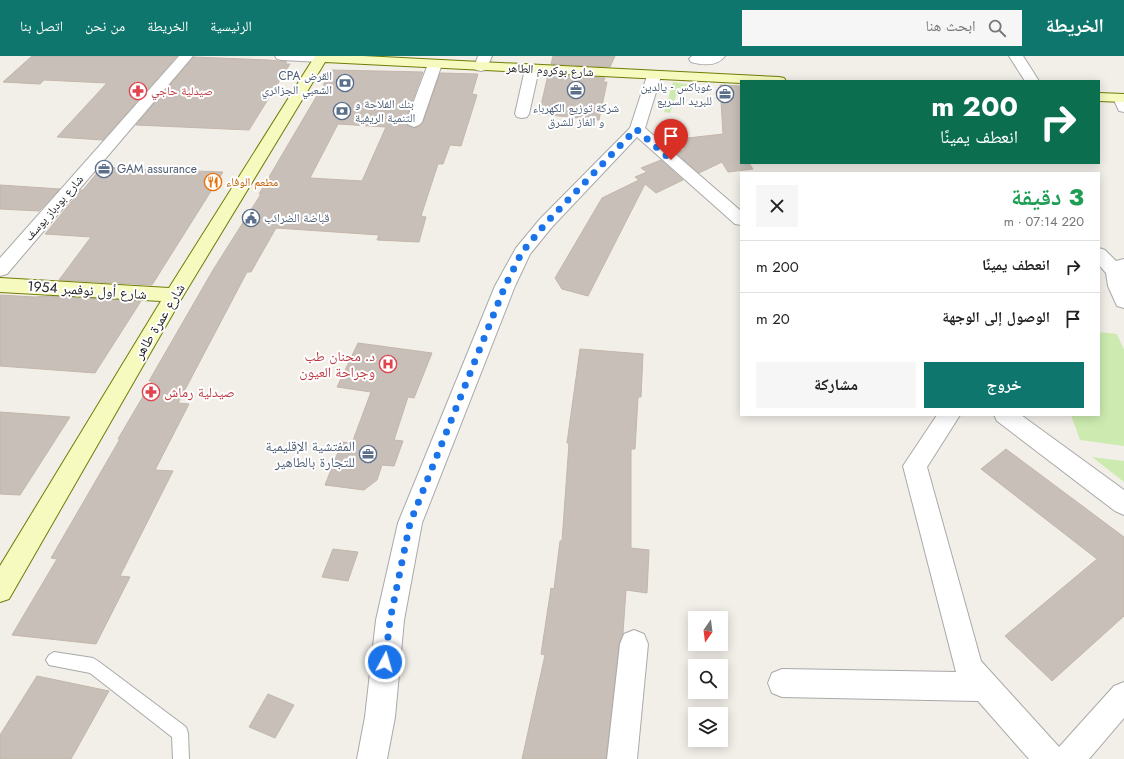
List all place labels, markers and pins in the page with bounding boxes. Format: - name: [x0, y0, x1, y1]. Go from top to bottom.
- place label: CPA القرض الشعبي الجزائري: [262, 67, 332, 100]
- bank icon: CPA القرض الشعبي الجزائري: [335, 73, 355, 93]
- place label: غوباكس - يالدين للبريد السريع: [641, 78, 712, 110]
- office icon: شركة توزيع الكهرباء و الغاز للشرق: [566, 80, 586, 100]
- pharmacy icon: صيدلية حاجي: [128, 81, 148, 101]
- place label: صيدلية حاجي: [151, 82, 213, 101]
- office icon: غوباكس - يالدين للبريد السريع: [715, 84, 735, 104]
- place label: بنك الفلاحة و التنمية الريفية: [355, 95, 415, 127]
- place label: شركة توزيع الكهرباء و الغاز للشرق: [533, 99, 619, 131]
- bank icon: بنك الفلاحة و التنمية الريفية: [332, 101, 352, 121]
- pin: [654, 119, 688, 160]
- office icon: GAM assurance: [94, 159, 114, 179]
- place label: GAM assurance: [117, 160, 197, 178]
- restaurant icon: مطعم الوفاء: [203, 172, 223, 192]
- place label: مطعم الوفاء: [226, 173, 278, 191]
- public building icon: قباضة الضرائب: [241, 208, 261, 228]
- place label: قباضة الضرائب: [264, 209, 330, 227]
- place label: د. محنان طب وجراحة العيون: [299, 346, 375, 382]
- hospital icon: د. محنان طب وجراحة العيون: [378, 354, 398, 374]
- pharmacy icon: صيدلية رماش: [141, 382, 161, 402]
- place label: صيدلية رماش: [164, 382, 235, 402]
- place label: المفتشية الإقليمية للتجارة بالطاهير: [266, 436, 355, 472]
- office icon: المفتشية الإقليمية للتجارة بالطاهير: [358, 444, 378, 464]

